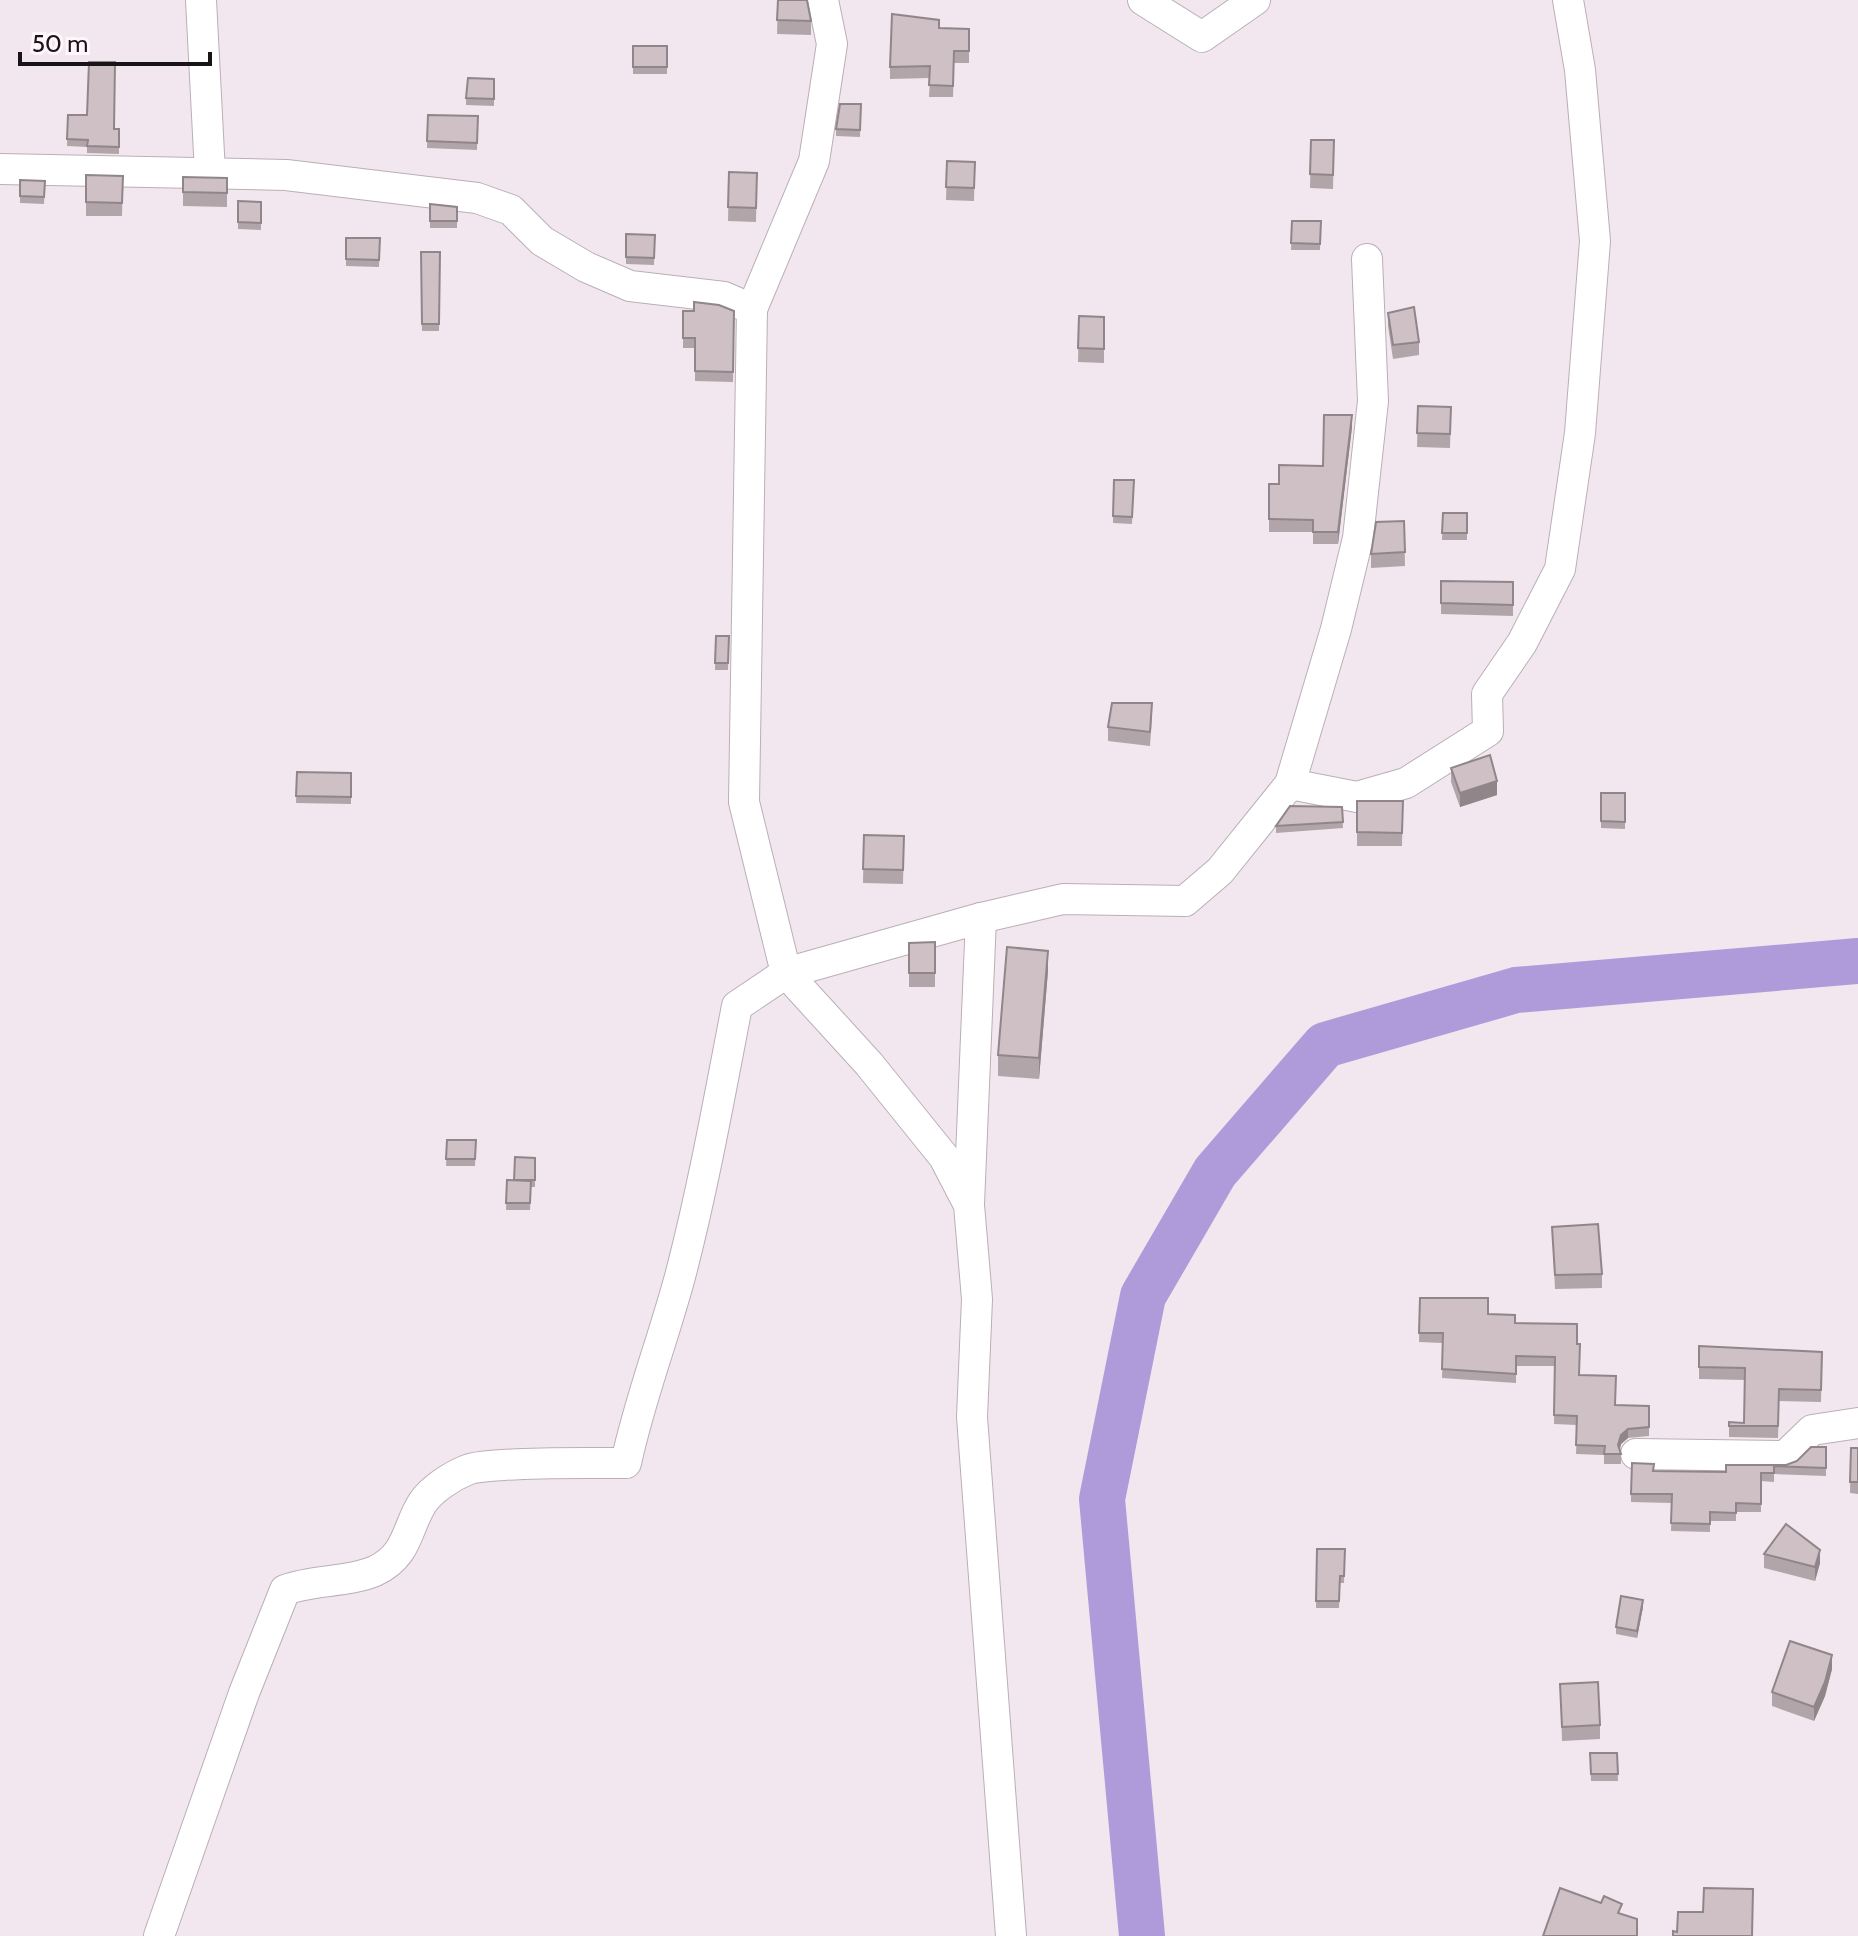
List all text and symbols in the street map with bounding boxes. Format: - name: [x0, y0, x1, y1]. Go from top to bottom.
- scale bar: [20, 16, 210, 66]
- text: 50 m: [32, 29, 88, 58]

